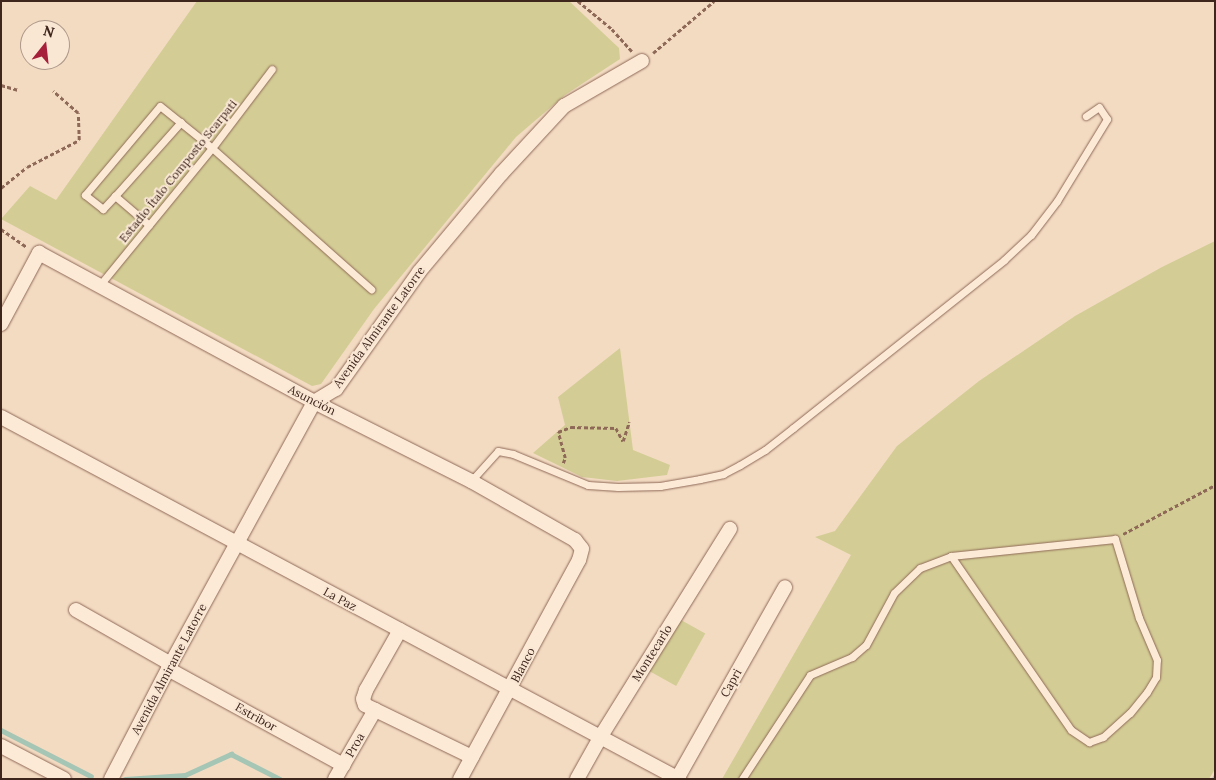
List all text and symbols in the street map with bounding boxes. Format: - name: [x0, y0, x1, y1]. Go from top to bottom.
- north arrow: [20, 20, 70, 70]
- text: N: [41, 21, 57, 42]
- street label: Estadio Ítalo Composto Scarpati: [116, 97, 240, 245]
- street label: Avenida Almirante Latorre: [330, 264, 428, 390]
- street label: Asunción: [286, 382, 338, 418]
- street label: La Paz: [321, 584, 359, 614]
- street label: Avenida Almirante Latorre: [128, 601, 210, 737]
- street label: Montecarlo: [629, 622, 675, 684]
- street label: Blanco: [508, 645, 538, 685]
- street label: Capri: [717, 666, 745, 700]
- street label: Estribor: [233, 700, 279, 734]
- street label: Proa: [342, 730, 368, 760]

